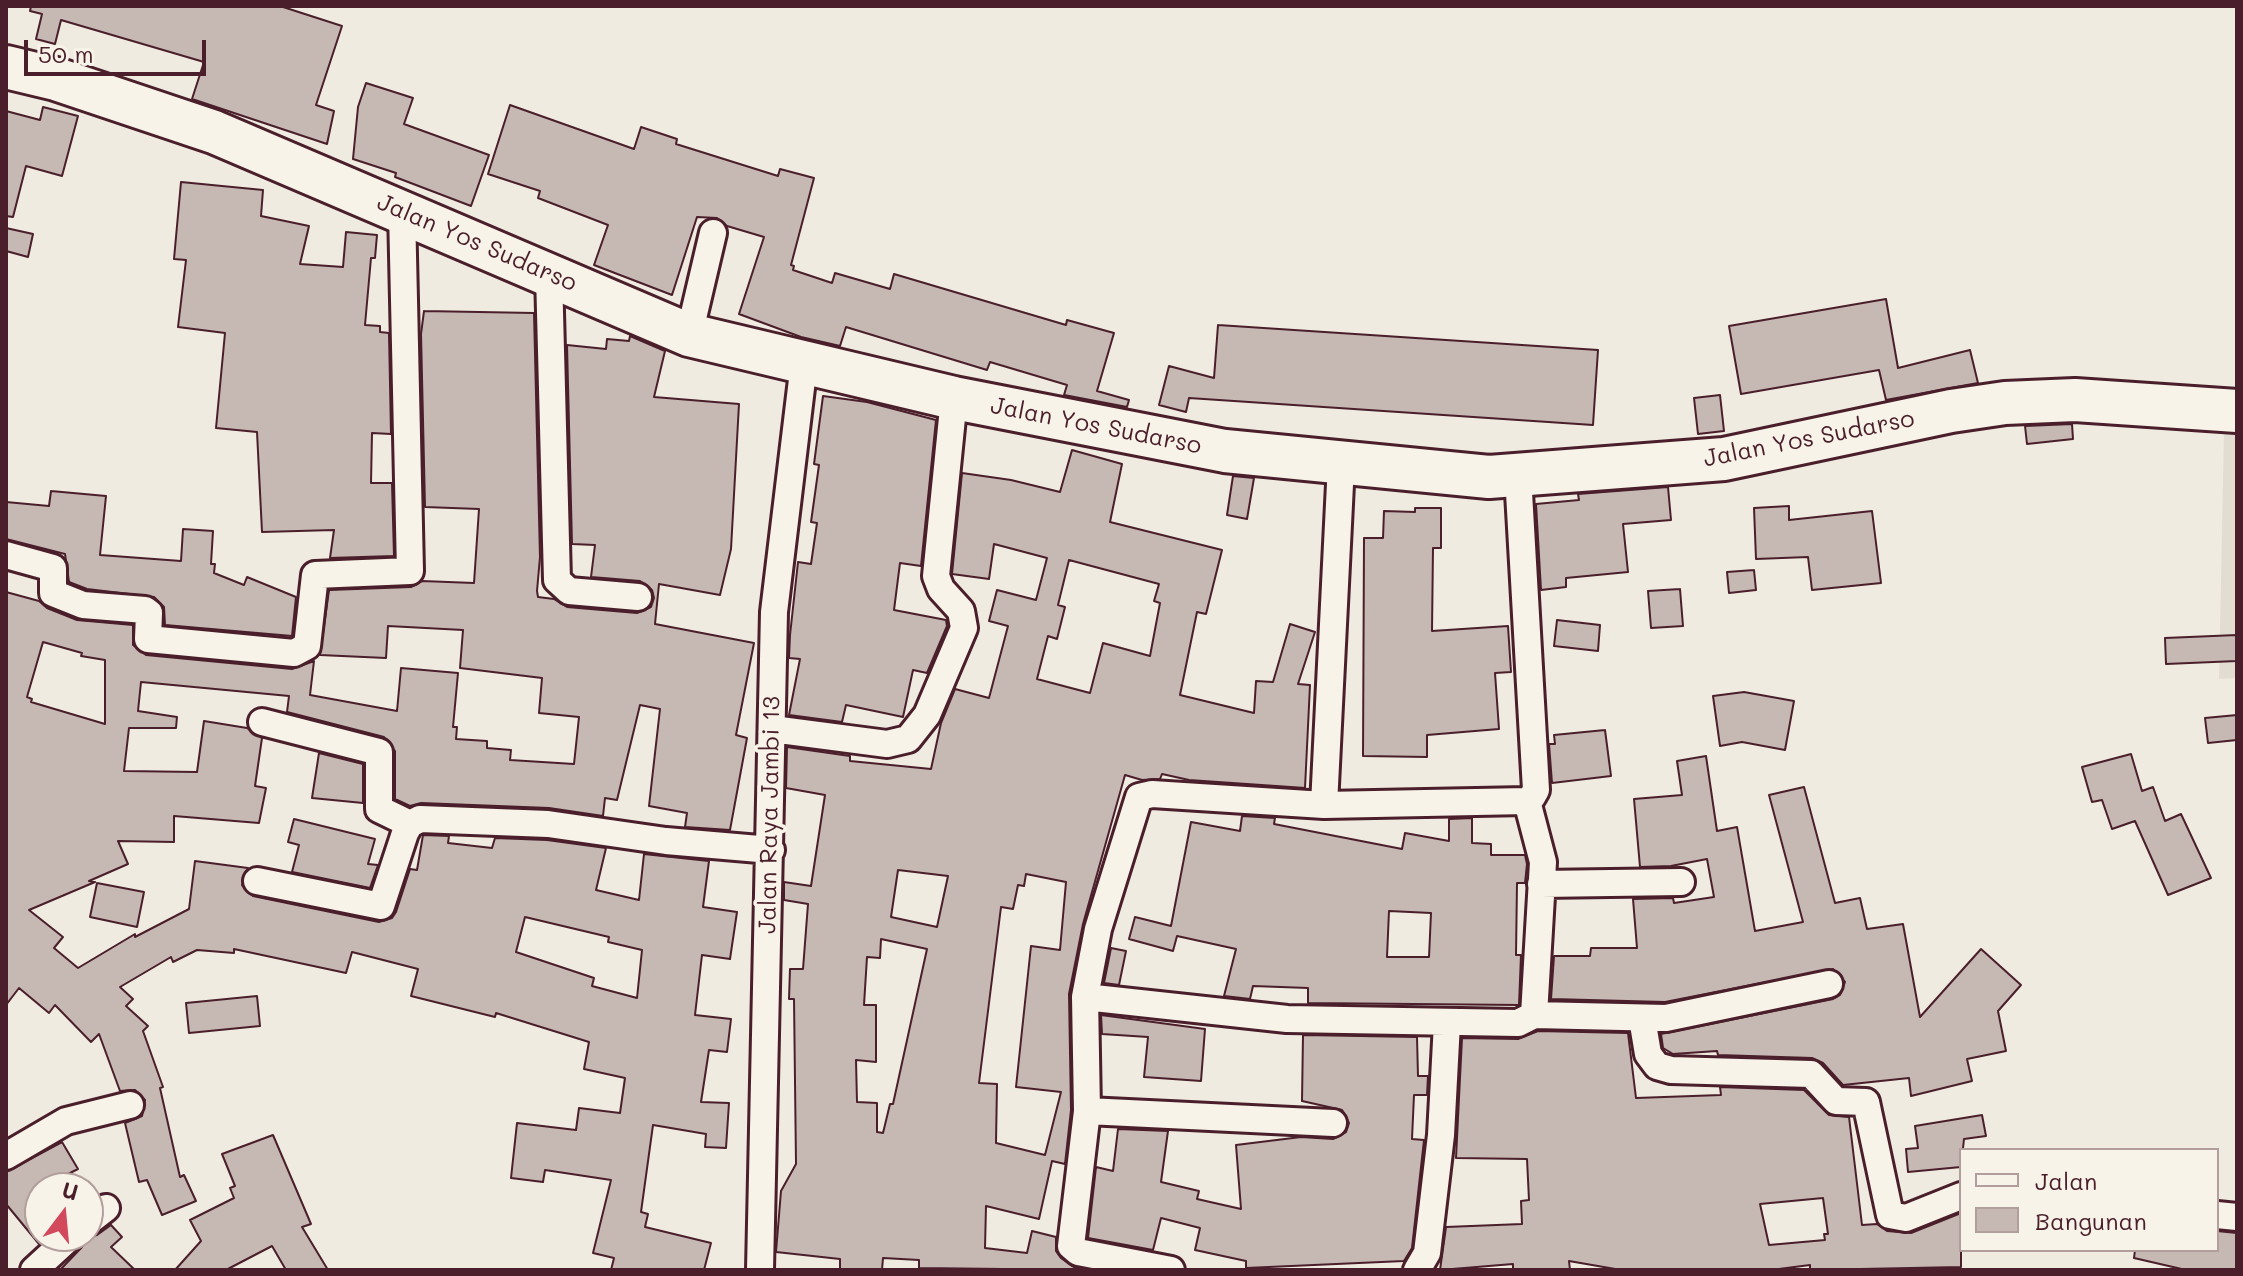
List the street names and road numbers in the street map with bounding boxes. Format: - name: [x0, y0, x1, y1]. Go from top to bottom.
- street label: Jalan Yos Sudarso: [373, 188, 581, 298]
- street label: Jalan Yos Sudarso: [988, 391, 1204, 461]
- street label: Jalan Yos Sudarso: [1701, 404, 1917, 474]
- street label: Jalan Raya Jambi 13: [754, 696, 786, 934]

